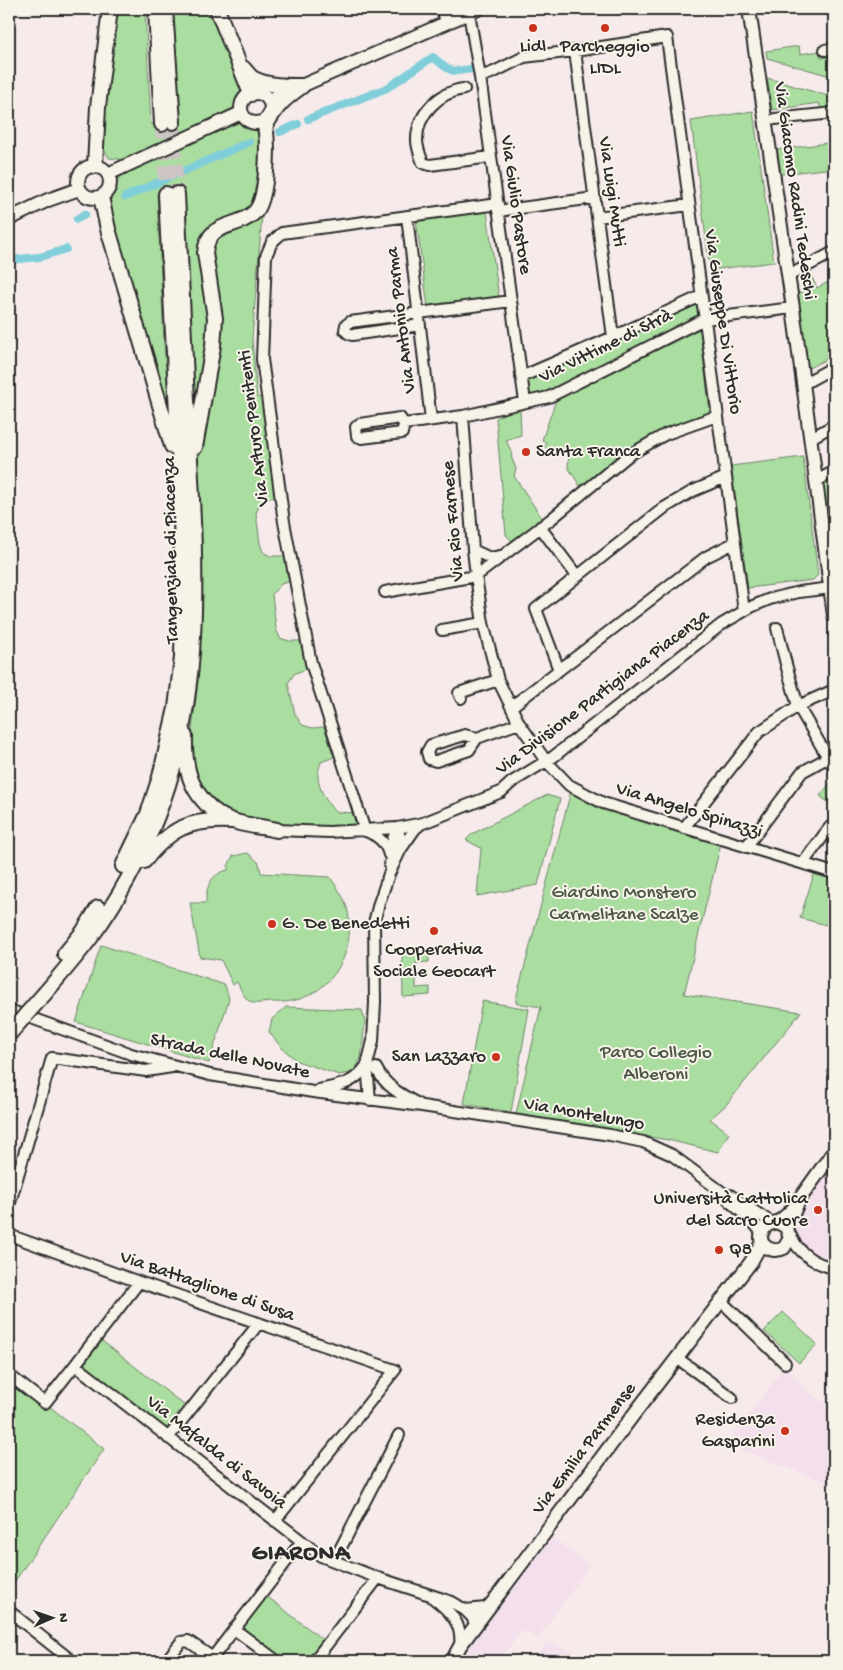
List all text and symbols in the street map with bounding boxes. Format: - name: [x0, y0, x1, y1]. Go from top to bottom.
- marker: Lidl: [527, 22, 539, 34]
- marker: Parcheggio LIDL: [599, 22, 611, 34]
- place label: Lidl: [520, 36, 546, 59]
- place label: Parcheggio LIDL: [559, 36, 650, 81]
- street label: Via Giacomo Radini Tedeschi: [767, 80, 821, 301]
- street label: Via Giulio Pastore: [494, 133, 536, 276]
- street label: Via Luigi Mutti: [592, 135, 630, 249]
- street label: Via Giuseppe Di Vittorio: [698, 227, 746, 416]
- street label: Via Antonio Parma: [381, 244, 422, 395]
- street label: Via Vittime di Strà: [535, 304, 678, 390]
- street label: Via Arturo Penitenti: [234, 349, 276, 508]
- place label: Santa Franca: [536, 441, 642, 464]
- marker: Santa Franca: [520, 446, 532, 458]
- street label: Tangenziale di Piacenza: [159, 455, 185, 645]
- street label: Via Rio Farnese: [437, 460, 471, 583]
- street label: Via Divisione Partigiana Piacenza: [491, 604, 716, 782]
- street label: Via Angelo Spinazzi: [612, 778, 765, 844]
- park label: Giardino Monstero Carmelitane Scalze: [550, 882, 699, 927]
- place label: G. De Benedetti: [282, 913, 410, 936]
- marker: G. De Benedetti: [266, 918, 278, 930]
- marker: Cooperativa Sociale Geocart: [428, 925, 440, 937]
- place label: Cooperativa Sociale Geocart: [373, 939, 497, 984]
- street label: Strada delle Novate: [148, 1029, 312, 1085]
- park label: Parco Collegio Alberoni: [599, 1042, 712, 1087]
- place label: San Lazzaro: [392, 1046, 486, 1069]
- marker: San Lazzaro: [490, 1051, 502, 1063]
- street label: Via Montelungo: [521, 1093, 646, 1137]
- place label: Università Cattolica del Sacro Cuore: [654, 1188, 809, 1233]
- marker: Università Cattolica del Sacro Cuore: [812, 1204, 824, 1216]
- place label: Q8: [729, 1239, 752, 1262]
- marker: Q8: [713, 1244, 725, 1256]
- street label: Via Battaglione di Susa: [116, 1246, 299, 1328]
- street label: Via Emilia Parmense: [527, 1378, 642, 1520]
- street label: Via Mafalda di Savoia: [140, 1390, 292, 1516]
- place label: Residenza Gasparini: [695, 1409, 776, 1454]
- marker: Residenza Gasparini: [779, 1425, 791, 1437]
- district label: GIARONA: [252, 1540, 351, 1569]
- north arrow: [28, 1592, 78, 1642]
- text: N: [54, 1613, 71, 1622]

